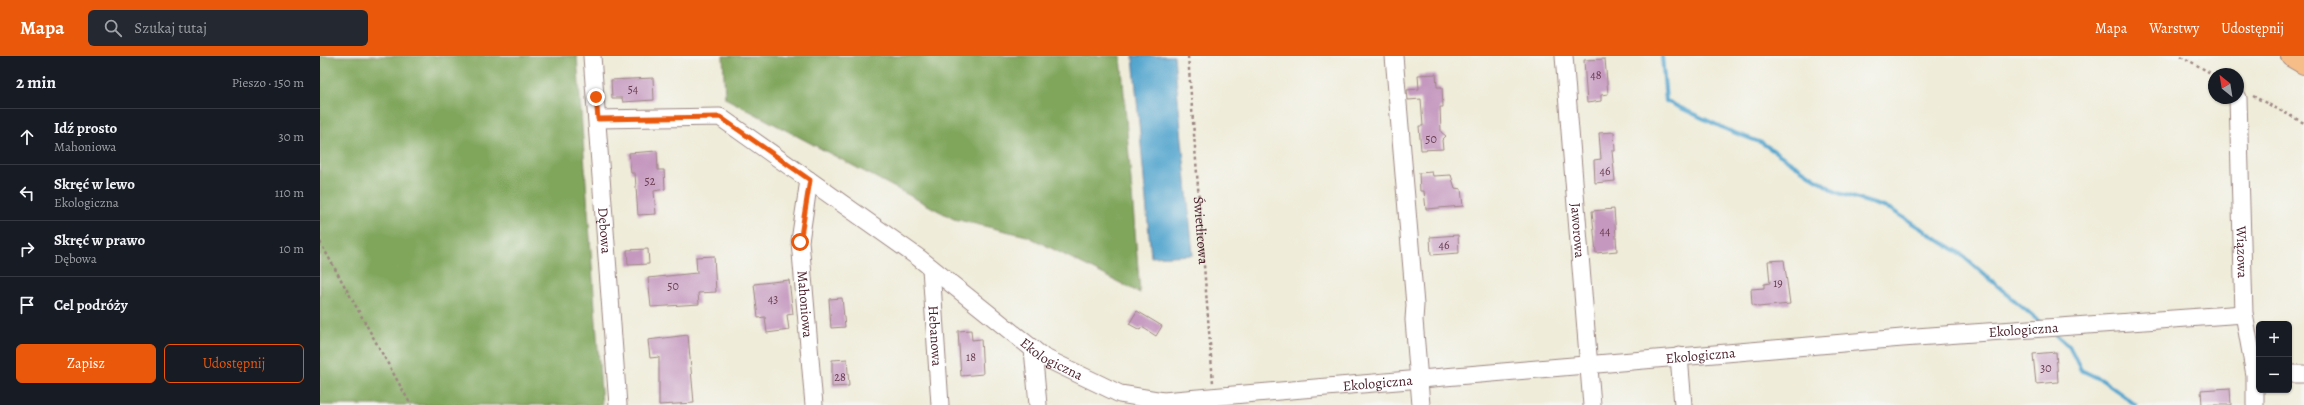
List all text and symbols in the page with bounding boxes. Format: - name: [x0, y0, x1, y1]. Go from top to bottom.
- search box: [88, 10, 368, 46]
- text: Mapa: [20, 15, 64, 41]
- icon: search: [102, 17, 124, 39]
- text: Szukaj tutaj: [134, 18, 207, 38]
- text: Mapa: [2095, 19, 2127, 38]
- text: Warstwy: [2149, 19, 2199, 38]
- text: Udostępnij: [2221, 19, 2284, 38]
- house number: 48: [1590, 67, 1602, 83]
- north arrow: [2208, 68, 2244, 104]
- text: 2 min: [16, 71, 56, 94]
- text: Pieszo · 150 m: [232, 74, 304, 91]
- house number: 54: [628, 81, 639, 97]
- route end: [587, 88, 605, 106]
- text: Idź prosto: [54, 118, 117, 138]
- icon: ahead: [16, 126, 38, 148]
- text: 30 m: [278, 128, 304, 145]
- house number: 50: [1425, 131, 1437, 147]
- text: Mahoniowa: [54, 138, 116, 155]
- house number: 46: [1600, 163, 1611, 179]
- house number: 52: [645, 173, 656, 189]
- text: Skręć w lewo: [54, 174, 135, 194]
- icon: left: [16, 182, 38, 204]
- text: 110 m: [275, 184, 304, 201]
- text: Ekologiczna: [54, 194, 119, 211]
- street label: Świetlicowa: [1189, 196, 1213, 266]
- street label: Jaworowa: [1566, 202, 1589, 259]
- street label: Dębowa: [593, 207, 616, 255]
- house number: 44: [1600, 223, 1611, 239]
- street label: Wiązowa: [2232, 225, 2252, 279]
- text: Skręć w prawo: [54, 230, 145, 250]
- route start: [791, 233, 809, 251]
- house number: 46: [1439, 237, 1450, 253]
- icon: right: [16, 238, 38, 260]
- text: 10 m: [279, 240, 304, 257]
- text: Dębowa: [54, 250, 97, 267]
- street label: Mahoniowa: [793, 270, 817, 339]
- house number: 19: [1773, 275, 1783, 291]
- house number: 50: [667, 278, 679, 294]
- house number: 43: [768, 291, 778, 307]
- icon: arrive: [16, 294, 38, 316]
- text: Cel podróży: [54, 295, 128, 315]
- street label: Hebanowa: [923, 305, 946, 367]
- street label: Ekologiczna: [1988, 318, 2059, 342]
- map controls: [2256, 321, 2292, 393]
- button: +: [2256, 321, 2292, 357]
- street label: Ekologiczna: [1016, 333, 1086, 385]
- street label: Ekologiczna: [1665, 343, 1737, 368]
- button: Zapisz: [16, 344, 156, 383]
- button: Udostępnij: [164, 344, 304, 383]
- house number: 18: [966, 349, 976, 365]
- button: −: [2256, 357, 2292, 393]
- house number: 30: [2040, 360, 2052, 376]
- house number: 28: [834, 369, 846, 385]
- street label: Ekologiczna: [1342, 371, 1414, 396]

